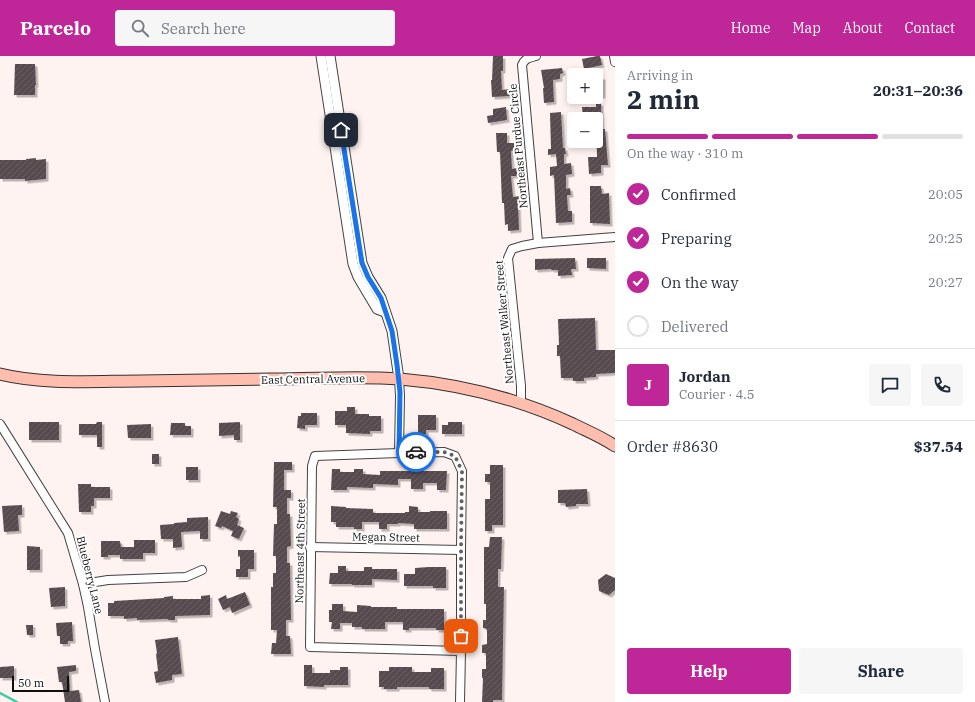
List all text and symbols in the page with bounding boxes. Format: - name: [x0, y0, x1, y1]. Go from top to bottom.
- search box: [115, 10, 395, 46]
- text: Parcelo: [20, 16, 91, 40]
- icon: search: [129, 17, 151, 39]
- text: Search here: [161, 19, 245, 38]
- text: Home: [731, 19, 770, 37]
- text: Map: [792, 19, 821, 37]
- text: About: [843, 19, 882, 37]
- text: Contact: [904, 19, 955, 37]
- text: Arriving in: [627, 67, 693, 84]
- map controls: [567, 68, 603, 148]
- button: +: [567, 68, 603, 104]
- text: 20:31–20:36: [873, 81, 963, 100]
- text: 2 min: [627, 82, 700, 116]
- street label: Northeast Purdue Circle: [506, 83, 530, 209]
- button: −: [567, 112, 603, 148]
- pin: [324, 113, 358, 147]
- icon: home: [330, 119, 352, 141]
- text: On the way · 310 m: [627, 145, 743, 162]
- icon: check: [627, 183, 649, 205]
- text: Confirmed: [661, 185, 736, 204]
- text: 20:05: [928, 186, 963, 203]
- icon: check: [627, 227, 649, 249]
- text: Preparing: [661, 229, 732, 248]
- text: 20:25: [928, 230, 963, 247]
- street label: Northeast Walker Street: [492, 260, 516, 384]
- icon: check: [627, 271, 649, 293]
- text: On the way: [661, 273, 739, 292]
- text: 20:27: [928, 274, 963, 291]
- text: Delivered: [661, 317, 729, 336]
- button: chat: [869, 364, 911, 406]
- button: phone: [921, 364, 963, 406]
- text: Jordan: [679, 367, 731, 386]
- street label: East Central Avenue: [261, 371, 365, 387]
- text: J: [644, 375, 652, 394]
- text: Courier · 4.5: [679, 386, 755, 403]
- courier: [396, 432, 436, 472]
- text: Order #8630: [627, 437, 718, 456]
- text: $37.54: [914, 437, 963, 456]
- icon: car: [405, 441, 427, 463]
- street label: Northeast 4th Street: [292, 498, 308, 604]
- street label: Megan Street: [352, 529, 420, 545]
- street label: Blueberry Lane: [74, 535, 106, 616]
- pin: [444, 619, 478, 653]
- icon: bag: [450, 625, 472, 647]
- button: Help: [627, 648, 791, 694]
- button: Share: [799, 648, 963, 694]
- scale bar: [12, 674, 69, 693]
- text: 50 m: [18, 676, 44, 690]

